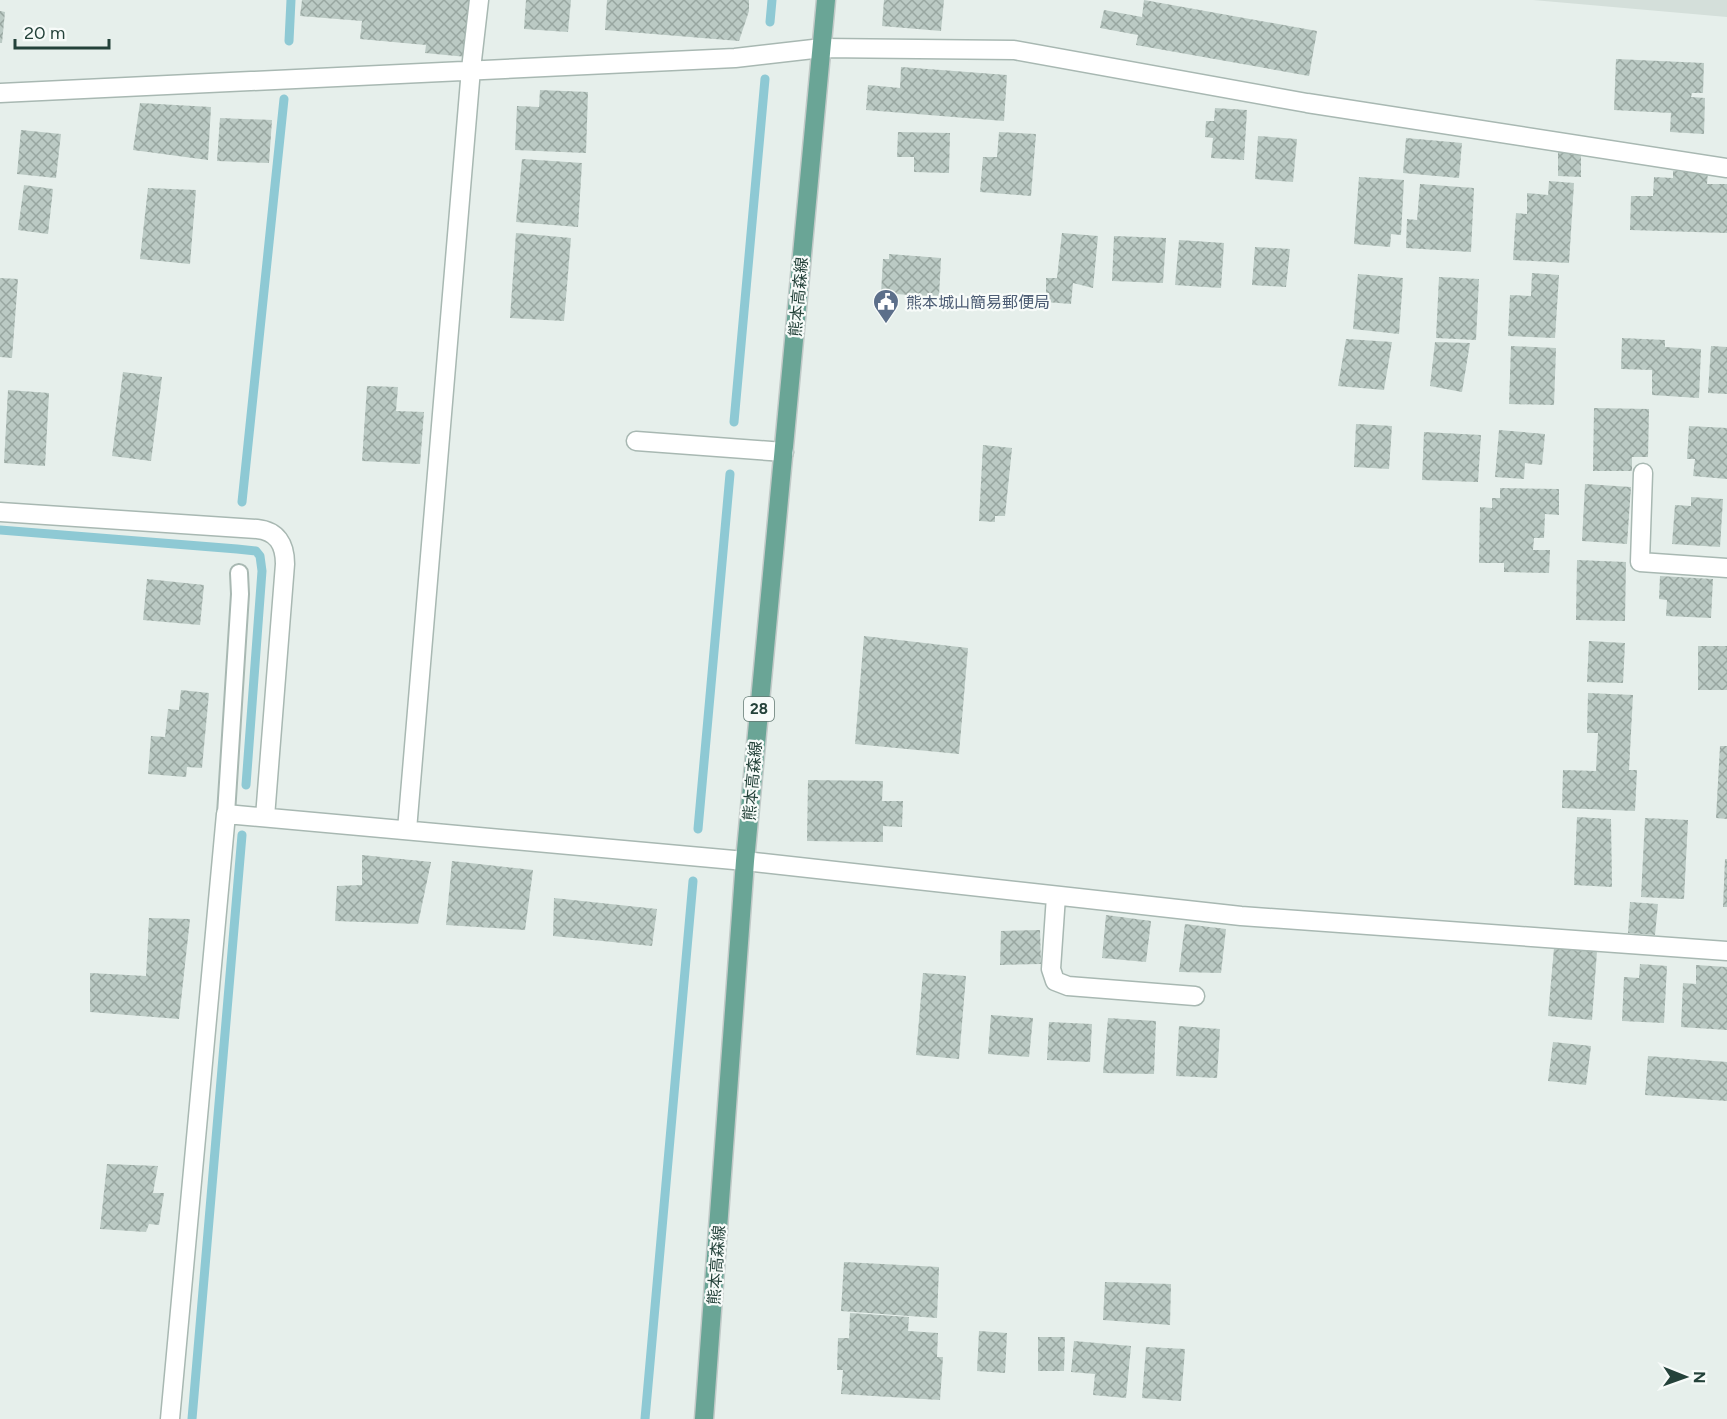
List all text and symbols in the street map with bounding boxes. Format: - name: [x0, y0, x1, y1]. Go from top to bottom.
- scale bar: [15, 12, 110, 50]
- text: 20 m: [24, 22, 65, 44]
- street label: 熊本高森線: [786, 256, 811, 338]
- public building icon: 熊本城山簡易郵便局: [871, 287, 901, 325]
- place label: 熊本城山簡易郵便局: [906, 293, 1050, 312]
- road number: 28: [744, 697, 774, 721]
- street label: 熊本高森線: [740, 740, 765, 822]
- street label: 熊本高森線: [704, 1224, 729, 1306]
- north arrow: [1655, 1347, 1715, 1407]
- text: N: [1690, 1371, 1709, 1384]

